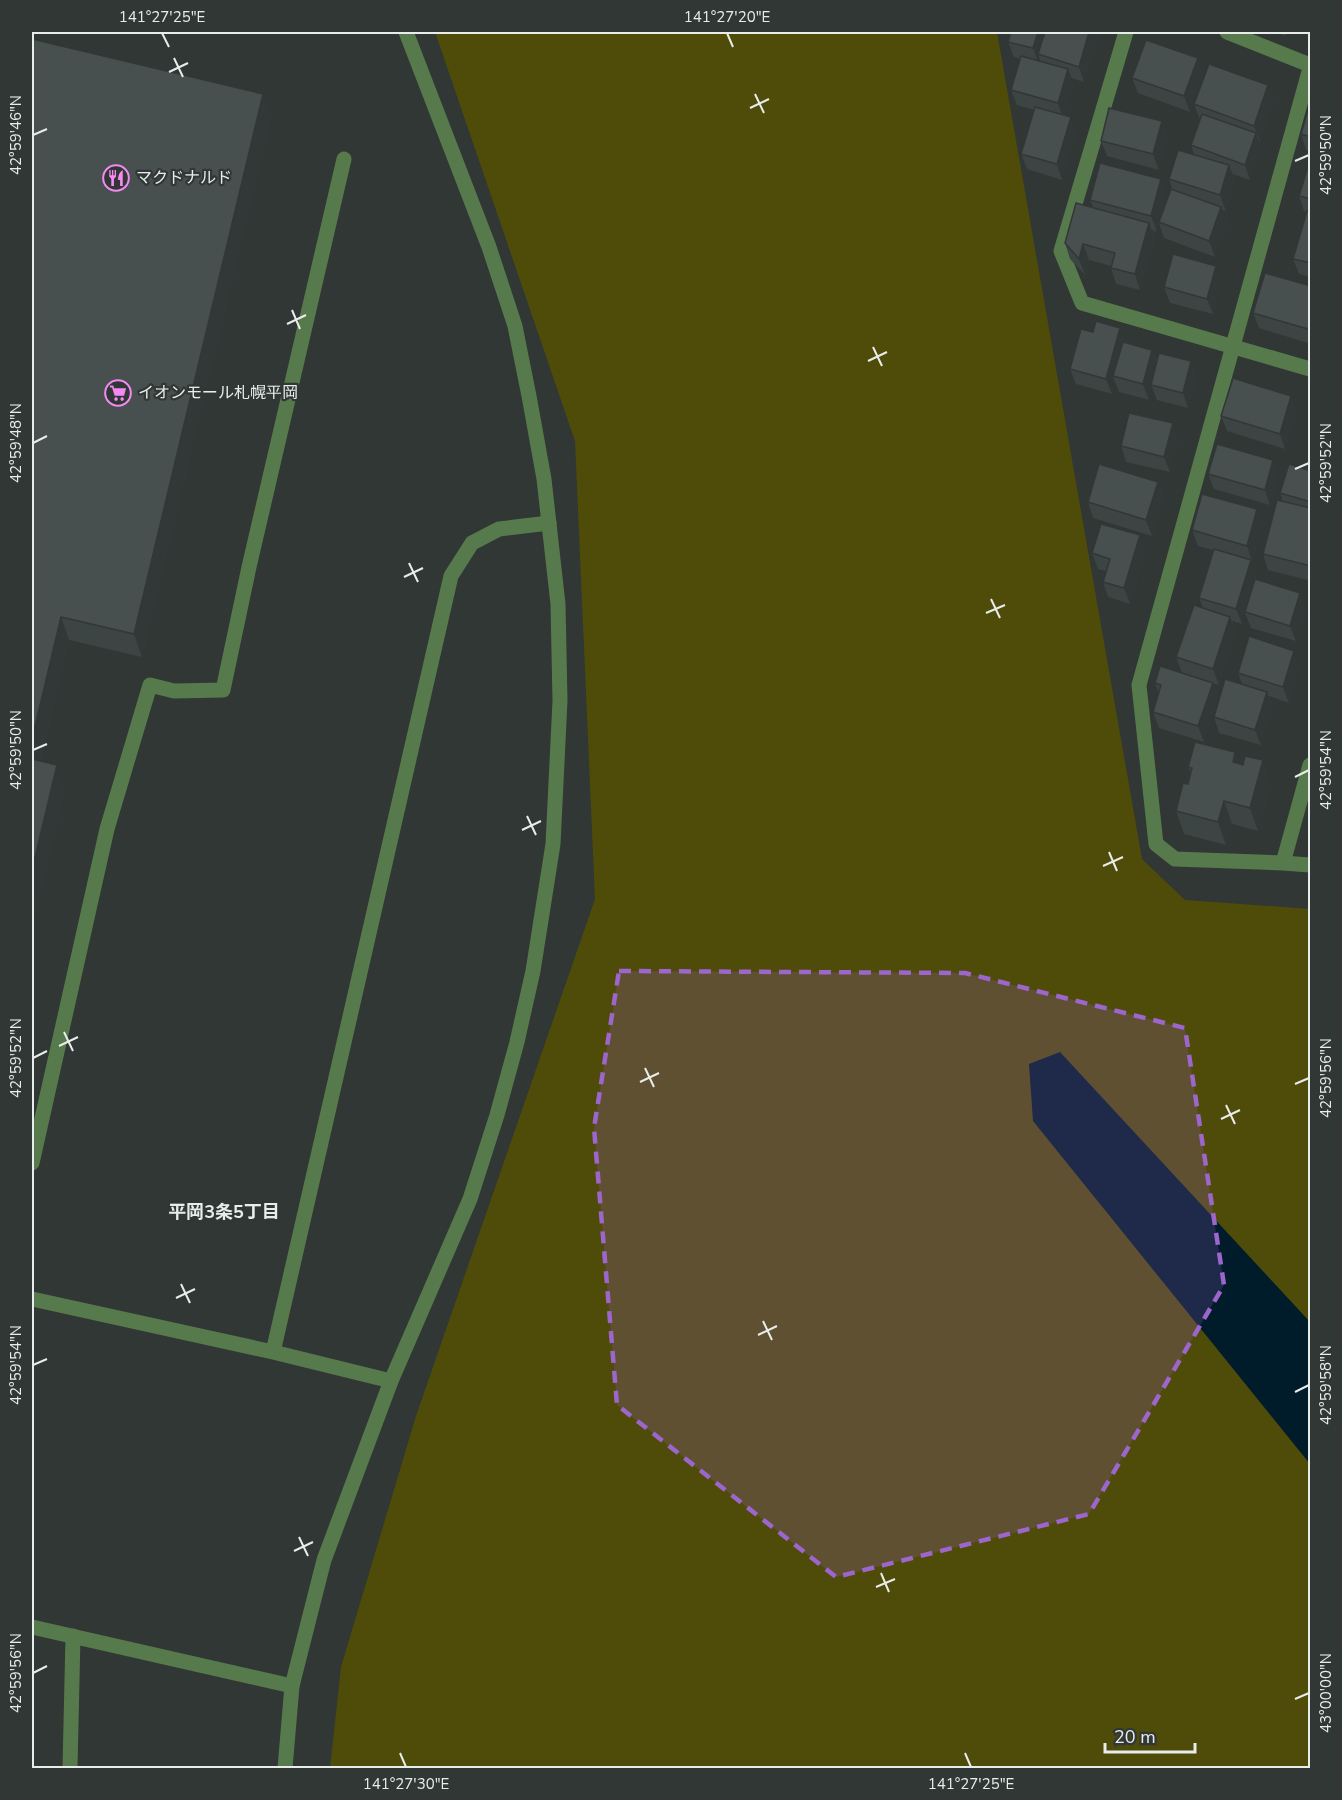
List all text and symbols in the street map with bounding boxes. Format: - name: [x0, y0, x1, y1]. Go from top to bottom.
- text: 141°27'25"E: [119, 7, 205, 27]
- text: 141°27'20"E: [684, 7, 770, 27]
- text: 42°59'46"N: [6, 95, 26, 175]
- text: 42°59'50"N: [1316, 115, 1336, 195]
- restaurant icon: マクドナルド: [101, 163, 131, 193]
- place label: マクドナルド: [136, 167, 232, 189]
- supermarket icon: イオンモール札幌平岡: [103, 378, 133, 408]
- place label: イオンモール札幌平岡: [138, 382, 298, 404]
- text: 42°59'48"N: [6, 403, 26, 483]
- text: 42°59'52"N: [1316, 423, 1336, 503]
- text: 42°59'50"N: [6, 710, 26, 790]
- text: 42°59'54"N: [1316, 730, 1336, 810]
- text: 42°59'52"N: [6, 1018, 26, 1098]
- text: 42°59'56"N: [1316, 1038, 1336, 1118]
- district label: 平岡3条5丁目: [168, 1200, 280, 1224]
- text: 42°59'54"N: [6, 1325, 26, 1405]
- text: 42°59'58"N: [1316, 1345, 1336, 1425]
- text: 42°59'56"N: [6, 1633, 26, 1713]
- text: 43°00'00"N: [1316, 1653, 1336, 1733]
- scale bar: [1105, 1716, 1195, 1754]
- text: 20 m: [1114, 1725, 1156, 1749]
- text: 141°27'30"E: [363, 1774, 449, 1794]
- text: 141°27'25"E: [928, 1774, 1014, 1794]

